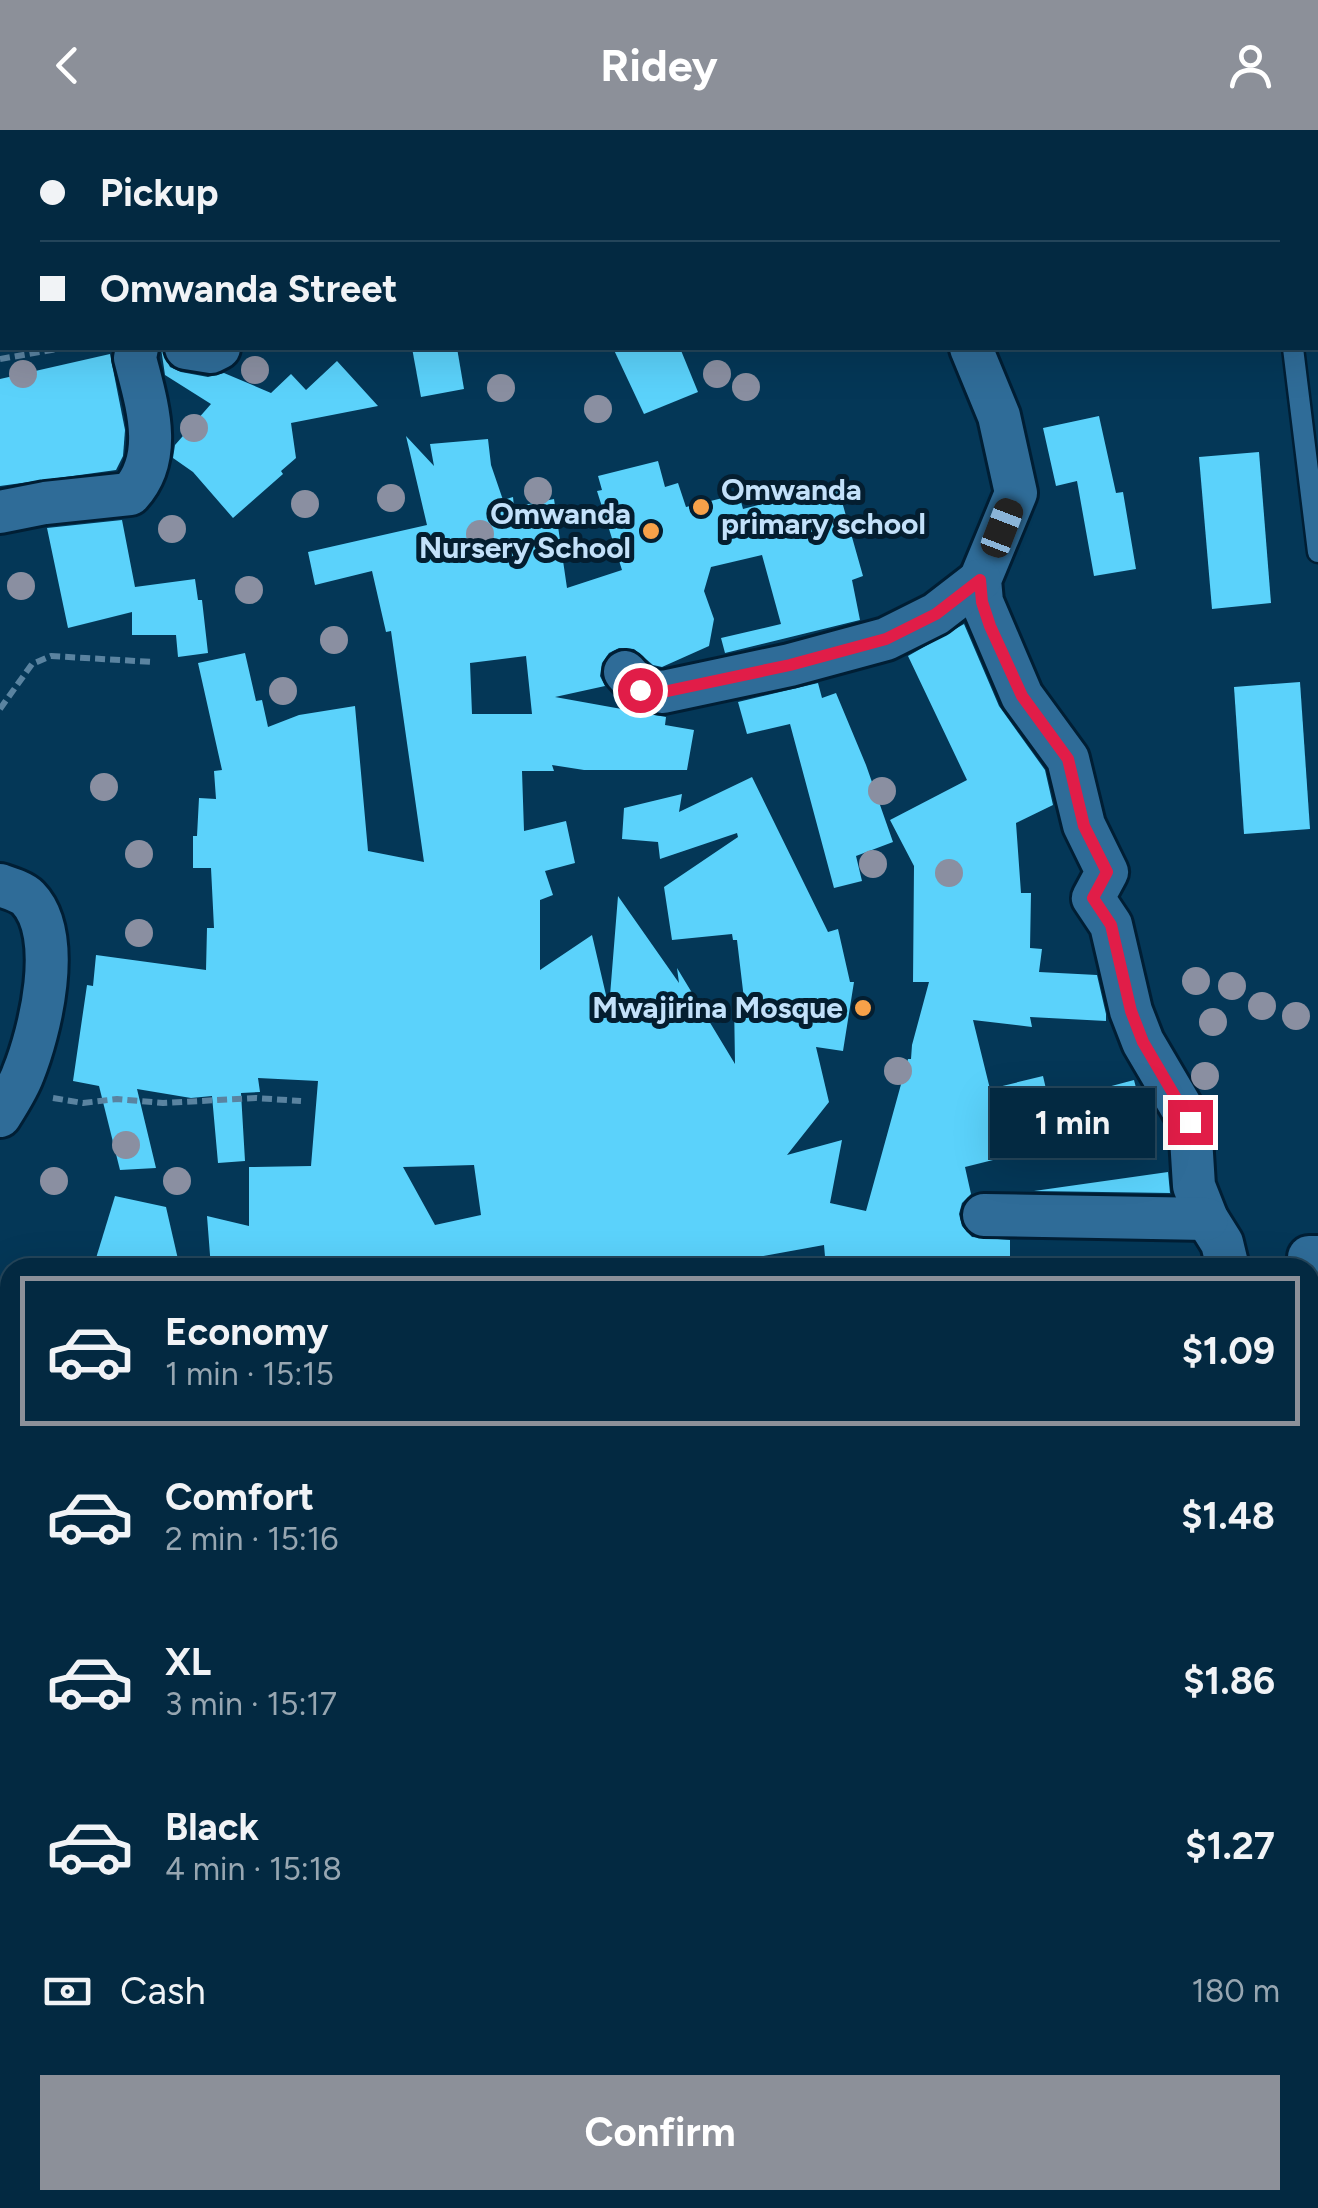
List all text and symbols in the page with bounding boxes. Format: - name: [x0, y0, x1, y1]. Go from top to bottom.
- icon: back: [40, 38, 95, 93]
- text: Ridey: [600, 38, 718, 92]
- icon: person: [1223, 38, 1278, 93]
- text: Pickup: [100, 170, 218, 216]
- text: Omwanda Street: [100, 266, 398, 312]
- place label: Omwanda primary school: [721, 471, 926, 542]
- place label: Omwanda Nursery School: [419, 495, 631, 566]
- car: [977, 495, 1027, 561]
- marker: Omwanda primary school: [690, 496, 712, 518]
- marker: Omwanda Nursery School: [640, 520, 662, 542]
- route start: [618, 668, 663, 713]
- place label: Mwajirina Mosque: [592, 989, 843, 1026]
- marker: Mwajirina Mosque: [852, 997, 874, 1019]
- callout: 1 min: [990, 1087, 1155, 1157]
- route end: [1168, 1100, 1213, 1145]
- text: 1 min: [1035, 1104, 1110, 1142]
- icon: car: [45, 1306, 135, 1396]
- text: Economy: [165, 1309, 328, 1355]
- text: $1.09: [1182, 1328, 1275, 1374]
- text: 1 min · 15:15: [165, 1355, 334, 1393]
- icon: car: [45, 1471, 135, 1561]
- text: Comfort: [165, 1474, 314, 1520]
- text: $1.48: [1181, 1493, 1275, 1539]
- text: 2 min · 15:16: [165, 1520, 338, 1558]
- icon: car: [45, 1636, 135, 1726]
- text: XL: [165, 1639, 211, 1685]
- text: $1.86: [1183, 1658, 1275, 1704]
- text: 3 min · 15:17: [165, 1685, 337, 1723]
- icon: car: [45, 1801, 135, 1891]
- text: Black: [165, 1804, 259, 1850]
- text: $1.27: [1185, 1823, 1275, 1869]
- text: 4 min · 15:18: [165, 1850, 342, 1888]
- icon: cash: [40, 1964, 95, 2019]
- text: Cash: [120, 1968, 206, 2014]
- text: 180 m: [1191, 1972, 1280, 2010]
- button: Confirm: [40, 2075, 1280, 2190]

